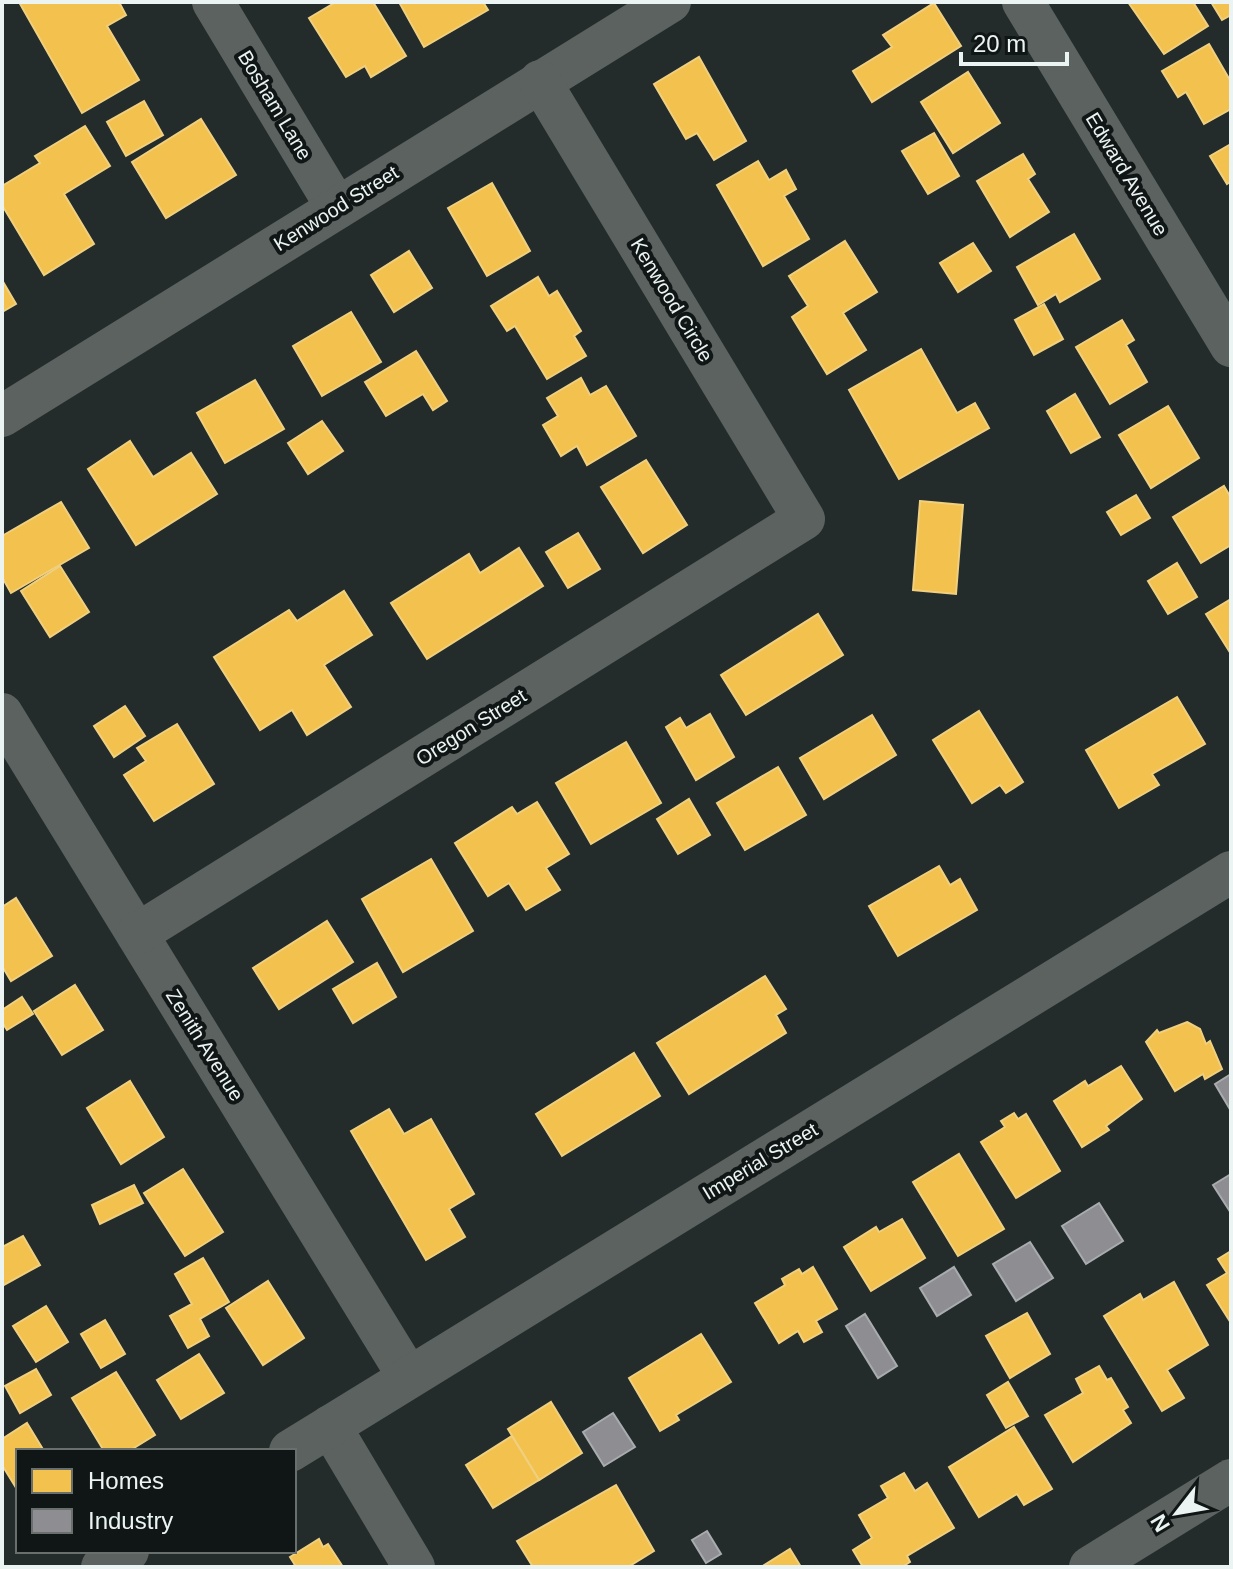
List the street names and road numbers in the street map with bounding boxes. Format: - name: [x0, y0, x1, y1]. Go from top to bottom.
- street label: Bosham Lane: [234, 46, 316, 164]
- street label: Edward Avenue: [1082, 108, 1172, 240]
- street label: Kenwood Street: [270, 161, 403, 255]
- street label: Kenwood Circle: [626, 234, 718, 366]
- street label: Oregon Street: [412, 684, 530, 770]
- street label: Zenith Avenue: [162, 985, 248, 1105]
- street label: Imperial Street: [699, 1118, 822, 1204]

